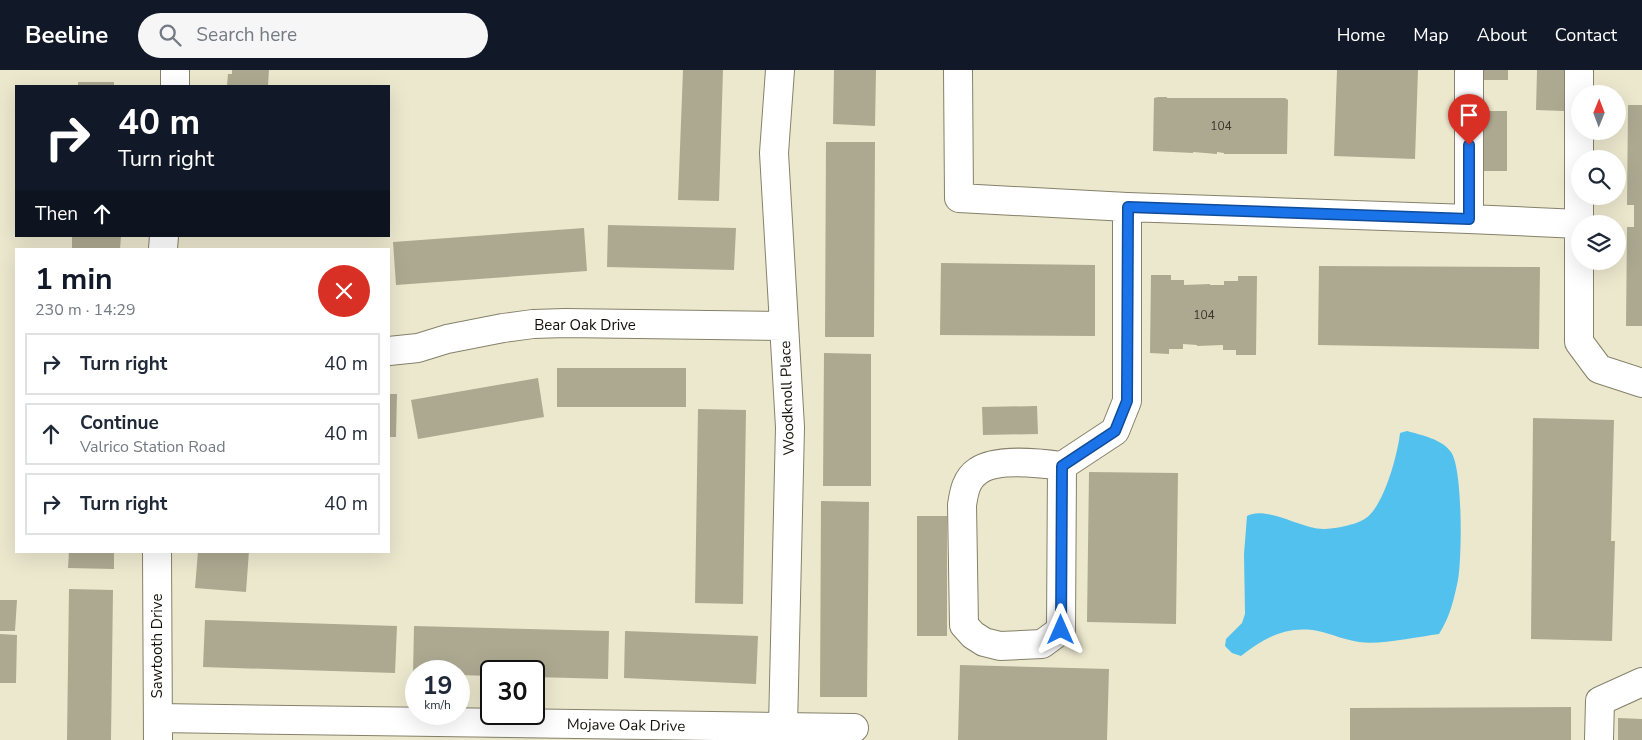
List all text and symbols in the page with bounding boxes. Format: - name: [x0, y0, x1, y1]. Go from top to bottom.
- search box: [138, 13, 488, 58]
- text: Beeline: [25, 19, 108, 51]
- icon: search: [156, 21, 184, 49]
- text: Search here: [196, 22, 297, 48]
- text: Home: [1337, 23, 1385, 47]
- text: Map: [1413, 23, 1449, 47]
- text: About: [1477, 23, 1527, 47]
- text: Contact: [1555, 23, 1617, 47]
- north arrow: [1571, 85, 1626, 140]
- map controls: [1571, 85, 1626, 270]
- pin: [1448, 94, 1490, 145]
- text: 40 m: [118, 99, 200, 146]
- icon: arrive: [1455, 101, 1483, 129]
- icon: right: [35, 105, 100, 170]
- house number: 104: [1210, 118, 1232, 134]
- text: Turn right: [118, 144, 214, 174]
- button: search: [1571, 150, 1626, 205]
- icon: ahead: [88, 200, 116, 228]
- text: Then: [35, 201, 78, 227]
- button: layers: [1571, 215, 1626, 270]
- text: 1 min: [35, 259, 113, 300]
- button: close: [318, 265, 370, 317]
- text: 230 m · 14:29: [35, 299, 136, 321]
- house number: 104: [1193, 307, 1215, 323]
- street label: Bear Oak Drive: [534, 315, 636, 335]
- street label: Woodknoll Place: [775, 340, 799, 456]
- icon: right: [37, 350, 65, 378]
- text: Turn right: [80, 351, 167, 377]
- text: 40 m: [324, 351, 368, 377]
- text: Continue: [80, 410, 159, 436]
- icon: ahead: [37, 420, 65, 448]
- text: 40 m: [324, 421, 368, 447]
- text: Valrico Station Road: [80, 436, 226, 458]
- icon: right: [37, 490, 65, 518]
- text: Turn right: [80, 491, 167, 517]
- text: 40 m: [324, 491, 368, 517]
- street label: Sawtooth Drive: [147, 594, 167, 698]
- position arrow: [1034, 603, 1086, 655]
- speed limit sign: 30: [480, 660, 545, 725]
- text: 19: [422, 669, 453, 703]
- text: km/h: [424, 697, 451, 713]
- street label: Mojave Oak Drive: [567, 714, 685, 736]

